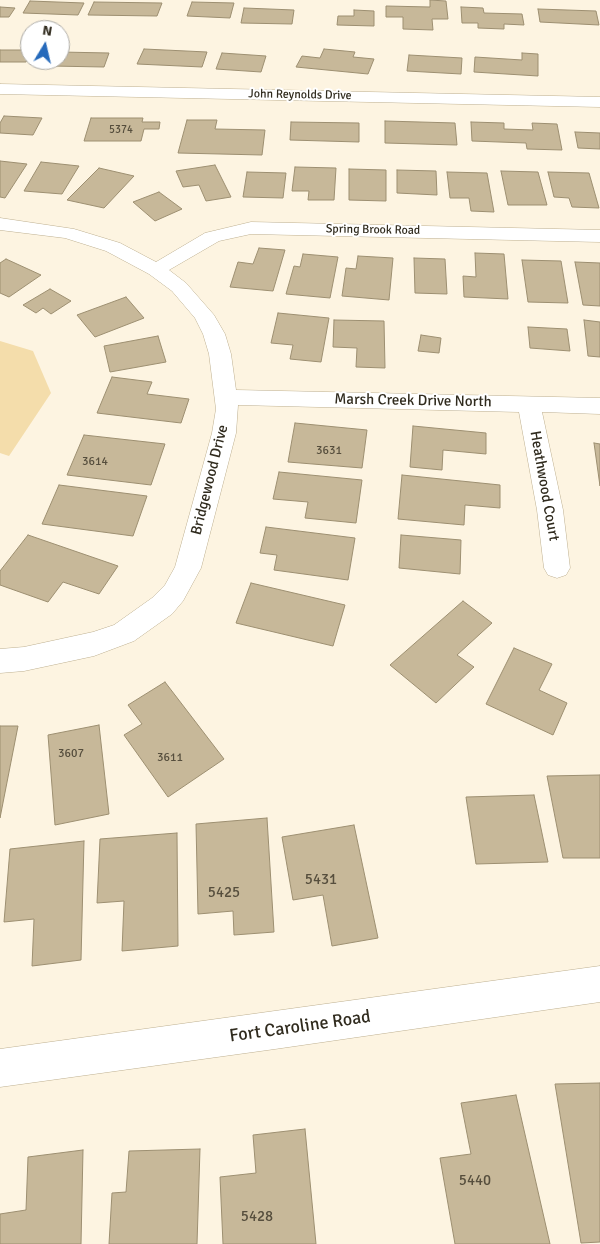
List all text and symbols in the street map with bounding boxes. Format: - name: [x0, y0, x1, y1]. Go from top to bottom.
- north arrow: [20, 20, 70, 70]
- text: N: [41, 22, 53, 40]
- street label: John Reynolds Drive: [248, 87, 352, 103]
- house number: 5374: [109, 123, 133, 137]
- street label: Spring Brook Road: [326, 222, 420, 238]
- street label: Marsh Creek Drive North: [334, 391, 492, 411]
- street label: Bridgewood Drive: [188, 423, 232, 537]
- street label: Heathwood Court: [525, 429, 563, 543]
- house number: 3631: [316, 444, 342, 458]
- house number: 3614: [82, 455, 108, 469]
- house number: 3607: [58, 747, 84, 761]
- house number: 3611: [157, 751, 183, 765]
- house number: 5431: [305, 871, 337, 889]
- house number: 5425: [208, 884, 240, 902]
- street label: Fort Caroline Road: [228, 1006, 372, 1048]
- house number: 5440: [459, 1172, 491, 1190]
- house number: 5428: [241, 1208, 273, 1226]

